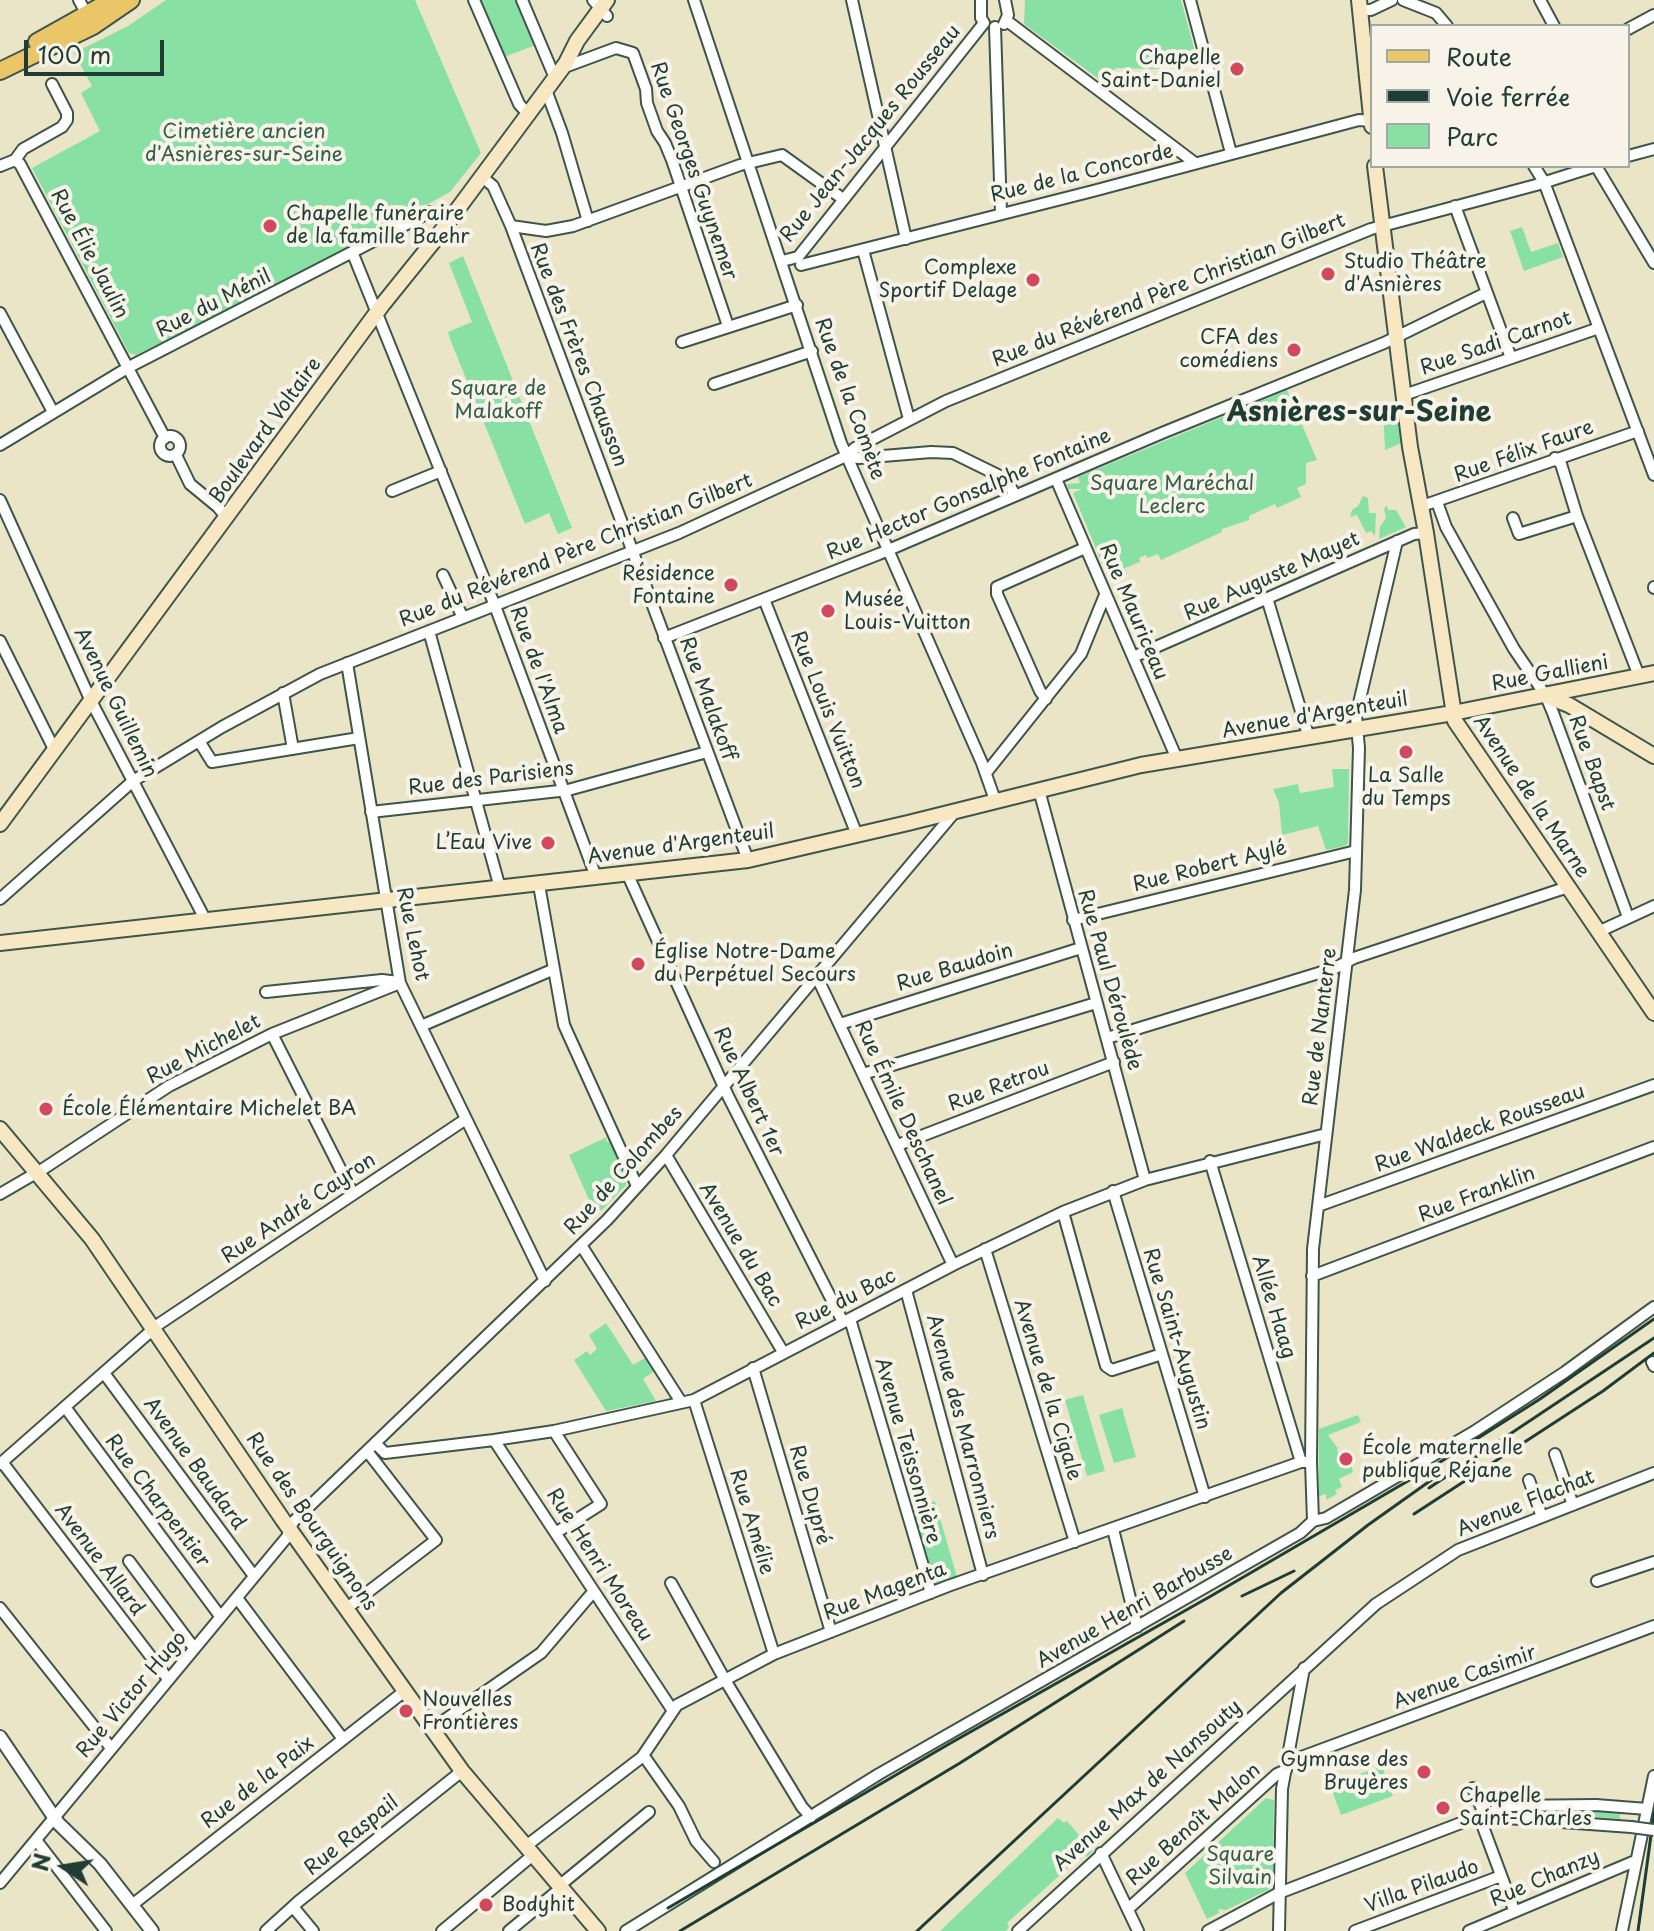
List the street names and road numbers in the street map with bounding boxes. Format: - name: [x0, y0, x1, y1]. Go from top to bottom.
- street label: Rue Jean-Jacques Rousseau: [776, 20, 966, 248]
- street label: Rue Georges Guynemer: [644, 59, 742, 283]
- street label: Rue de la Concorde: [988, 140, 1176, 208]
- street label: Rue Élie Jaulin: [45, 185, 133, 323]
- street label: Rue du Révérend Père Christian Gilbert: [989, 209, 1349, 373]
- street label: Rue des Frères Chausson: [524, 240, 632, 470]
- street label: Rue du Ménil: [153, 265, 275, 343]
- street label: Rue Sadi Carnot: [1417, 307, 1575, 381]
- street label: Rue de la Comète: [809, 315, 889, 483]
- street label: Boulevard Voltaire: [205, 353, 327, 509]
- street label: Rue Félix Faure: [1451, 416, 1597, 488]
- street label: Rue Hector Gonsalphe Fontaine: [823, 424, 1115, 566]
- street label: Rue du Révérend Père Christian Gilbert: [396, 469, 756, 633]
- street label: Rue Auguste Mayet: [1180, 527, 1364, 627]
- street label: Rue Mauriceau: [1094, 540, 1172, 684]
- street label: Rue de l'Alma: [504, 603, 572, 737]
- street label: Avenue Guillemin: [68, 624, 162, 782]
- street label: Rue Louis Vuitton: [784, 628, 870, 792]
- street label: Rue Malakoff: [673, 634, 741, 764]
- street label: Rue Gallieni: [1490, 651, 1610, 697]
- street label: Avenue d'Argenteuil: [1220, 688, 1410, 744]
- street label: Avenue de la Marne: [1468, 711, 1594, 883]
- street label: Rue Bapst: [1563, 712, 1619, 814]
- street label: Rue des Parisiens: [407, 757, 575, 801]
- street label: Avenue d'Argenteuil: [586, 820, 776, 870]
- street label: Rue Robert Aylé: [1130, 836, 1290, 898]
- street label: Rue Lehot: [390, 885, 434, 983]
- street label: Rue Paul Déroulède: [1072, 887, 1146, 1073]
- street label: Rue Baudoin: [894, 939, 1016, 997]
- street label: Rue de Nanterre: [1299, 947, 1343, 1107]
- street label: Rue Michelet: [143, 1010, 265, 1090]
- street label: Rue Émile Deschanel: [849, 1017, 955, 1209]
- street label: Rue Albert 1er: [708, 1024, 788, 1160]
- street label: Rue Retrou: [945, 1057, 1053, 1117]
- street label: Rue Waldeck Rousseau: [1372, 1080, 1588, 1178]
- street label: Rue de Colombes: [560, 1102, 688, 1240]
- street label: Rue André Cayron: [217, 1149, 381, 1269]
- street label: Rue Franklin: [1415, 1162, 1539, 1228]
- street label: Avenue du Bac: [693, 1179, 787, 1311]
- street label: Rue Saint-Augustin: [1137, 1245, 1215, 1433]
- street label: Allée Haag: [1246, 1252, 1300, 1362]
- street label: Rue du Bac: [792, 1264, 900, 1336]
- street label: Avenue de la Cigale: [1008, 1296, 1086, 1484]
- street label: Avenue des Marronniers: [920, 1312, 1004, 1542]
- street label: Avenue Teissonnière: [869, 1355, 945, 1547]
- street label: Avenue Baudard: [138, 1393, 250, 1535]
- street label: Rue des Bourguignons: [240, 1428, 382, 1616]
- street label: Rue Charpentier: [99, 1430, 215, 1572]
- street label: Rue Dupré: [783, 1442, 835, 1548]
- street label: Avenue Flachat: [1454, 1465, 1598, 1543]
- street label: Rue Amélie: [724, 1467, 778, 1577]
- street label: Rue Henri Moreau: [541, 1484, 657, 1646]
- street label: Avenue Allard: [49, 1499, 149, 1621]
- street label: Avenue Henri Barbusse: [1033, 1542, 1237, 1674]
- street label: Rue Magenta: [820, 1558, 950, 1626]
- street label: Rue Victor Hugo: [72, 1627, 192, 1763]
- street label: Avenue Casimir: [1390, 1641, 1540, 1715]
- street label: Avenue Max de Nansouty: [1049, 1695, 1247, 1877]
- street label: Rue de la Paix: [197, 1732, 319, 1834]
- street label: Rue Benoît Malon: [1122, 1759, 1266, 1891]
- street label: Rue Raspail: [300, 1791, 404, 1881]
- street label: Rue Chanzy: [1487, 1845, 1603, 1913]
- street label: Villa Pilaudo: [1362, 1855, 1482, 1919]

